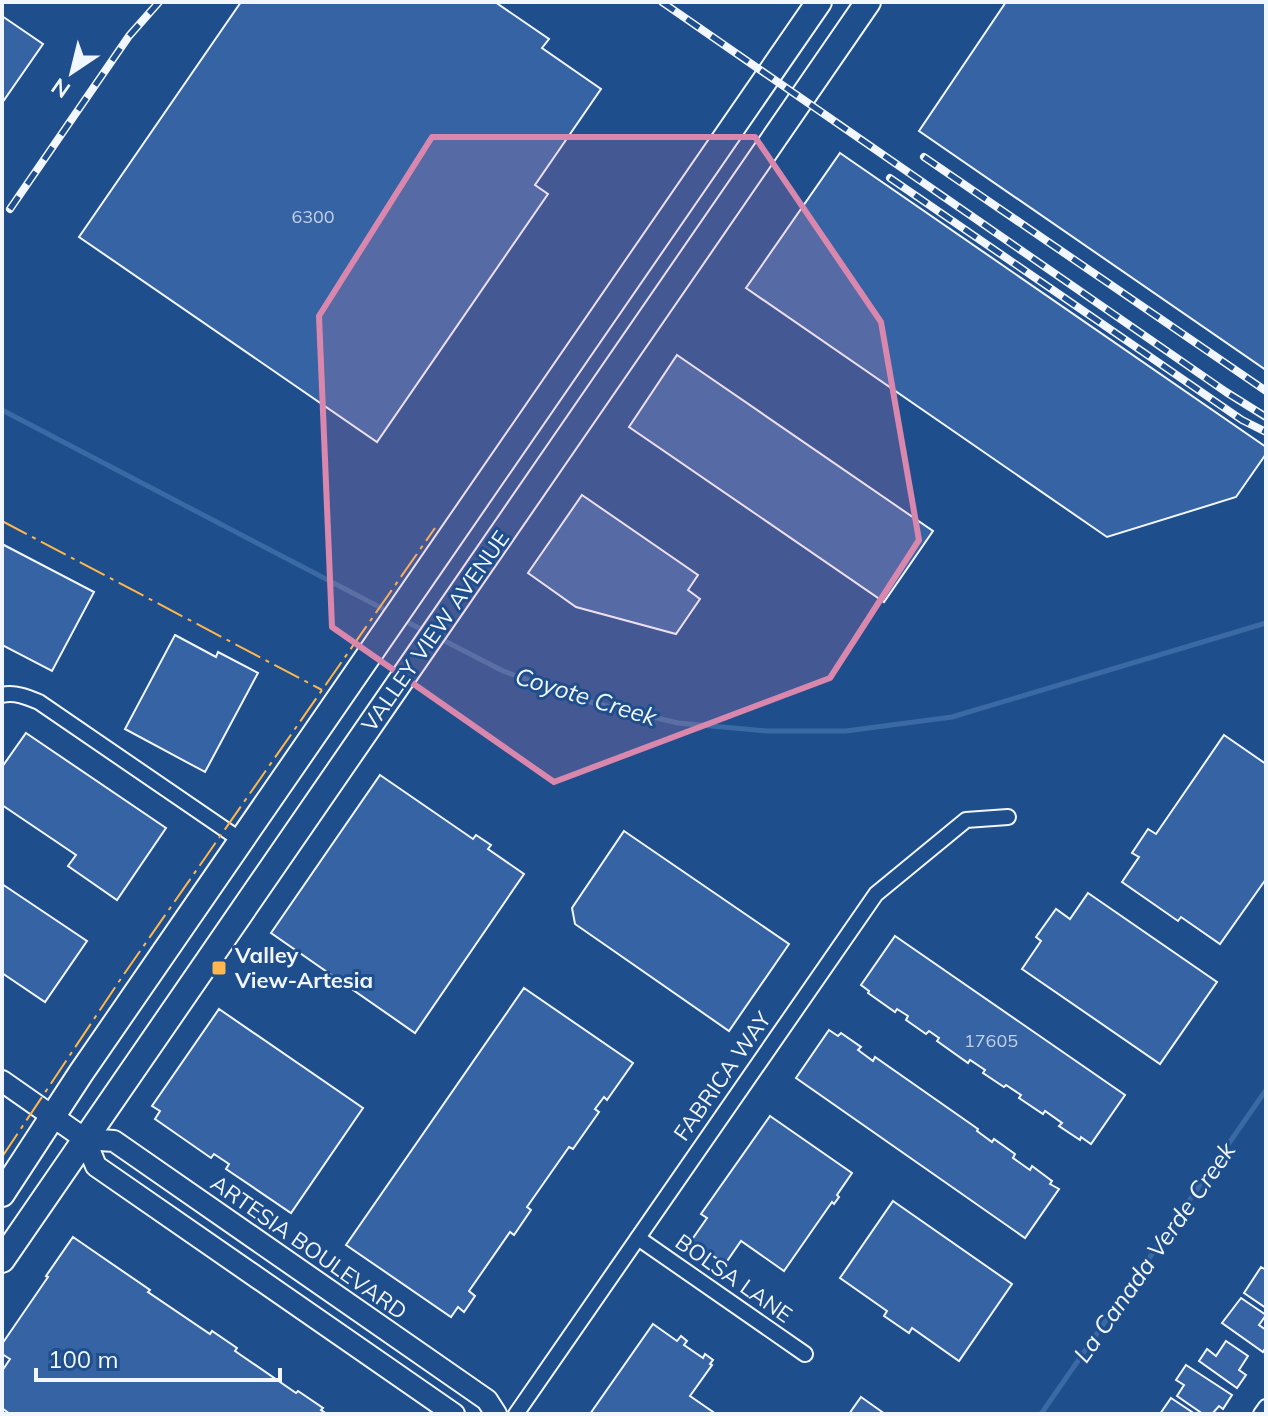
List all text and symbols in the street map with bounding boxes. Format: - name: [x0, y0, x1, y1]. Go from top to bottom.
- north arrow: [32, 32, 112, 112]
- text: N: [46, 72, 75, 105]
- house number: 6300: [291, 205, 335, 228]
- street label: VALLEY VIEW AVENUE: [355, 525, 515, 737]
- water label: Coyote Creek: [512, 660, 661, 732]
- place label: Valley View-Artesia: [234, 941, 373, 994]
- marker: Valley View-Artesia: [210, 959, 228, 977]
- street label: FABRICA WAY: [667, 1006, 777, 1146]
- house number: 17605: [964, 1029, 1018, 1052]
- water label: La Canada Verde Creek: [1067, 1136, 1242, 1368]
- street label: ARTESIA BOULEVARD: [206, 1169, 412, 1325]
- street label: BOLSA LANE: [670, 1227, 798, 1329]
- scale bar: [36, 1332, 280, 1382]
- text: 100 m: [48, 1344, 119, 1374]

